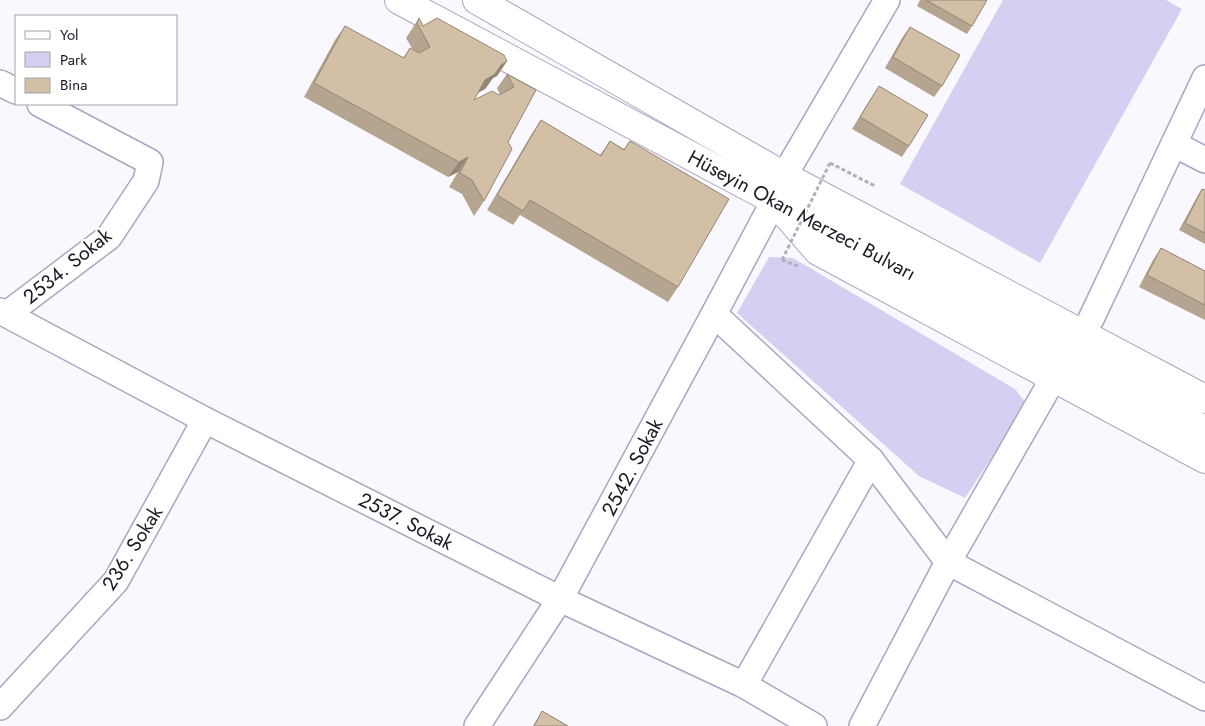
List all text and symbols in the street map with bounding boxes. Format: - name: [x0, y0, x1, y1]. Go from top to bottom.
- legend: [15, 15, 178, 105]
- text: Yol: [60, 24, 79, 46]
- text: Park: [60, 49, 87, 71]
- text: Bina: [60, 74, 87, 96]
- street label: Hüseyin Okan Merzeci Bulvarı: [682, 143, 921, 288]
- street label: 2534. Sokak: [17, 222, 118, 311]
- street label: 2542. Sokak: [595, 413, 670, 521]
- street label: 2537. Sokak: [353, 485, 458, 558]
- street label: 236. Sokak: [95, 500, 170, 596]

